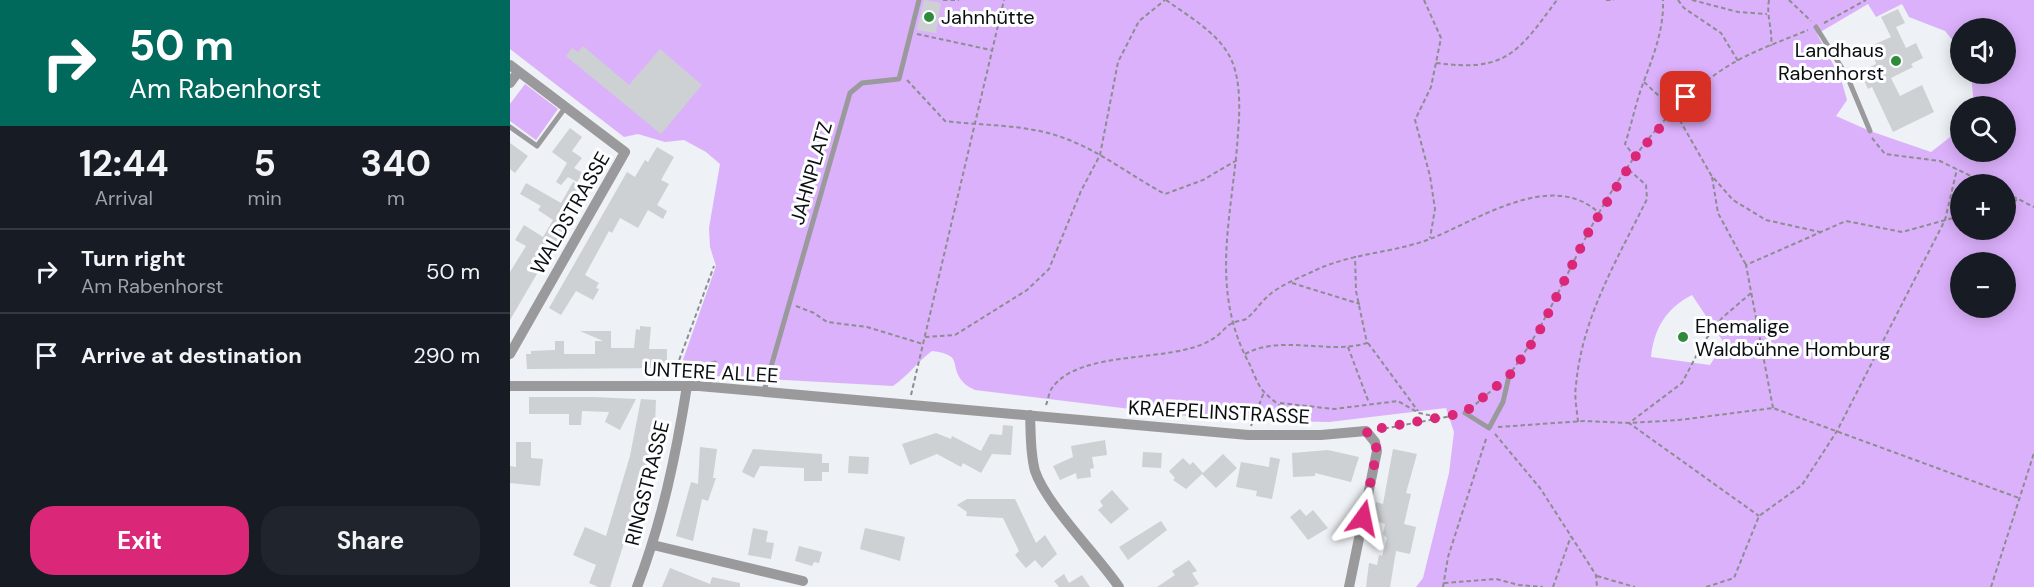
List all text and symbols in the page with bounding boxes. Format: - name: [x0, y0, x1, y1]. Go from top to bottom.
- place label: Jahnhütte: [941, 4, 1035, 30]
- marker: Jahnhütte: [922, 10, 936, 24]
- text: 50 m: [129, 18, 234, 73]
- map controls: [1950, 18, 2016, 318]
- button: sound: [1950, 18, 2016, 84]
- icon: right: [30, 24, 108, 102]
- place label: Landhaus Rabenhorst: [1778, 37, 1884, 86]
- marker: Landhaus Rabenhorst: [1889, 54, 1903, 68]
- text: Am Rabenhorst: [129, 71, 321, 106]
- pin: [1660, 71, 1711, 122]
- icon: arrive: [1669, 80, 1702, 113]
- button: search: [1950, 96, 2016, 162]
- street label: JAHNPLATZ: [784, 118, 838, 228]
- text: 12:44: [79, 140, 169, 187]
- text: 5: [253, 140, 276, 187]
- text: 340: [361, 140, 431, 187]
- street label: WALDSTRASSE: [524, 147, 616, 279]
- button: +: [1950, 174, 2016, 240]
- text: Arrival: [95, 185, 153, 211]
- text: min: [248, 185, 282, 211]
- text: m: [387, 185, 405, 211]
- text: Turn right: [81, 244, 186, 273]
- button: −: [1950, 252, 2016, 318]
- icon: right: [30, 255, 63, 288]
- text: 50 m: [426, 257, 480, 286]
- text: Am Rabenhorst: [81, 273, 223, 299]
- place label: Ehemalige Waldbühne Homburg: [1695, 313, 1891, 362]
- marker: Ehemalige Waldbühne Homburg: [1676, 330, 1690, 344]
- icon: arrive: [30, 339, 63, 372]
- text: Arrive at destination: [81, 341, 302, 370]
- text: 290 m: [413, 341, 480, 370]
- street label: UNTERE ALLEE: [643, 355, 779, 389]
- street label: KRAEPELINSTRASSE: [1127, 394, 1311, 430]
- street label: RINGSTRASSE: [619, 418, 675, 548]
- position arrow: [1331, 486, 1395, 550]
- button: Exit: [30, 506, 249, 575]
- button: Share: [261, 506, 480, 575]

